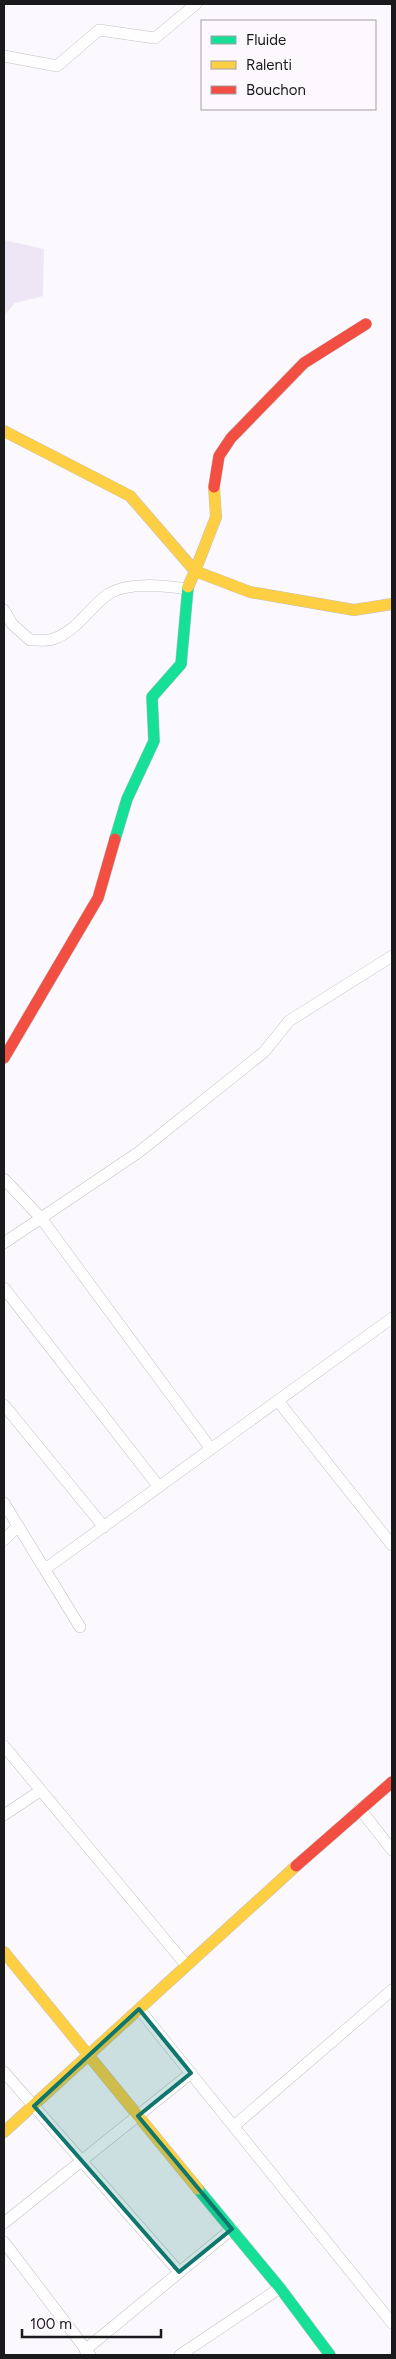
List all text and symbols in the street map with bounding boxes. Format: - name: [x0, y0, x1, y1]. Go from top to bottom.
- legend: [201, 20, 376, 110]
- text: Fluide: [246, 31, 286, 49]
- text: Ralenti: [246, 56, 292, 74]
- text: Bouchon: [246, 81, 306, 99]
- scale bar: [22, 2306, 161, 2338]
- text: 100 m: [30, 2315, 72, 2333]

